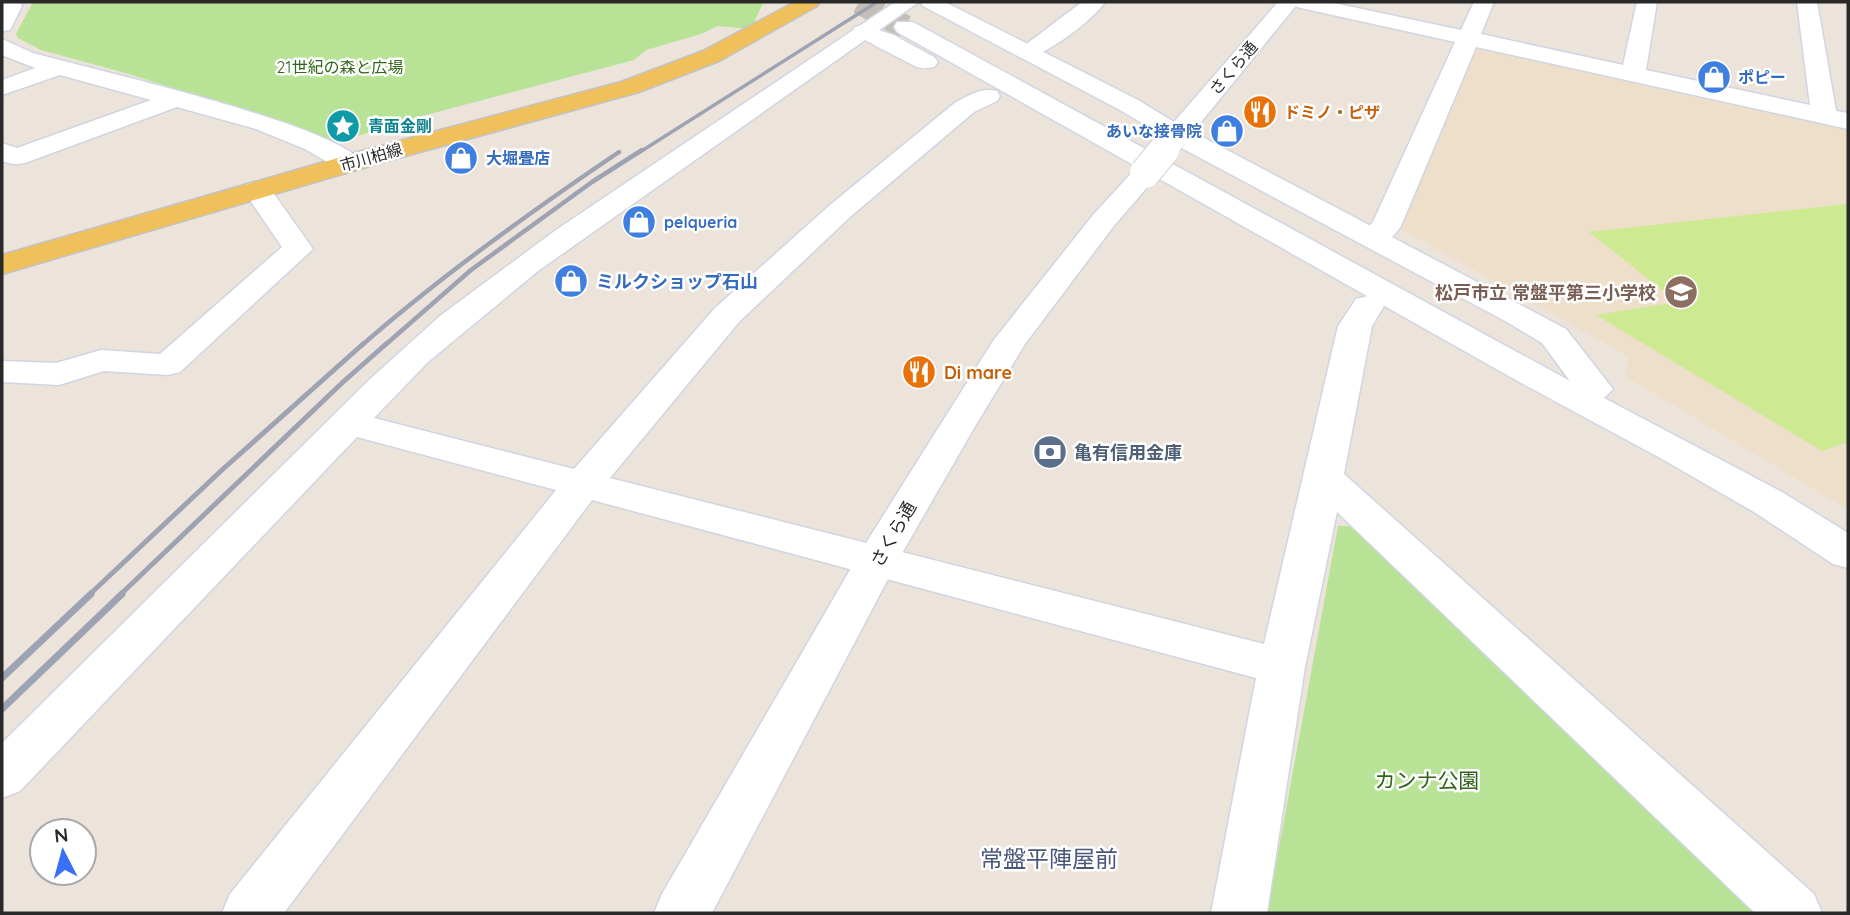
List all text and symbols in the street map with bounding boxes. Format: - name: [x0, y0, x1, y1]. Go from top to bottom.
- street label: さくら通: [1205, 37, 1261, 99]
- park label: 21世紀の森と広場: [277, 57, 403, 77]
- shop icon: ポピー: [1695, 58, 1733, 96]
- place label: ポピー: [1738, 67, 1786, 87]
- restaurant icon: ドミノ・ピザ: [1241, 93, 1279, 131]
- place label: ドミノ・ピザ: [1284, 102, 1380, 122]
- place icon: 青面金剛: [324, 107, 362, 145]
- shop icon: あいな接骨院: [1208, 112, 1246, 150]
- place label: 青面金剛: [368, 116, 432, 136]
- place label: あいな接骨院: [1106, 121, 1202, 141]
- street label: 市川柏線: [337, 139, 405, 175]
- shop icon: 大堀畳店: [442, 139, 480, 177]
- place label: 大堀畳店: [486, 148, 550, 168]
- shop icon: pelqueria: [620, 203, 658, 241]
- place label: pelqueria: [664, 212, 737, 232]
- shop icon: ミルクショップ石山: [552, 262, 590, 300]
- place label: ミルクショップ石山: [596, 270, 758, 293]
- school or university icon: 松戸市立 常盤平第三小学校: [1662, 273, 1700, 311]
- place label: 松戸市立 常盤平第三小学校: [1435, 281, 1656, 304]
- restaurant icon: Di mare: [900, 353, 938, 391]
- place label: Di mare: [944, 361, 1012, 384]
- bank icon: 亀有信用金庫: [1031, 433, 1069, 471]
- place label: 亀有信用金庫: [1074, 441, 1182, 464]
- street label: さくら通: [865, 497, 921, 571]
- park label: カンナ公園: [1375, 767, 1480, 793]
- north arrow: [28, 817, 98, 887]
- text: N: [53, 822, 69, 848]
- district label: 常盤平陣屋前: [980, 844, 1118, 873]

